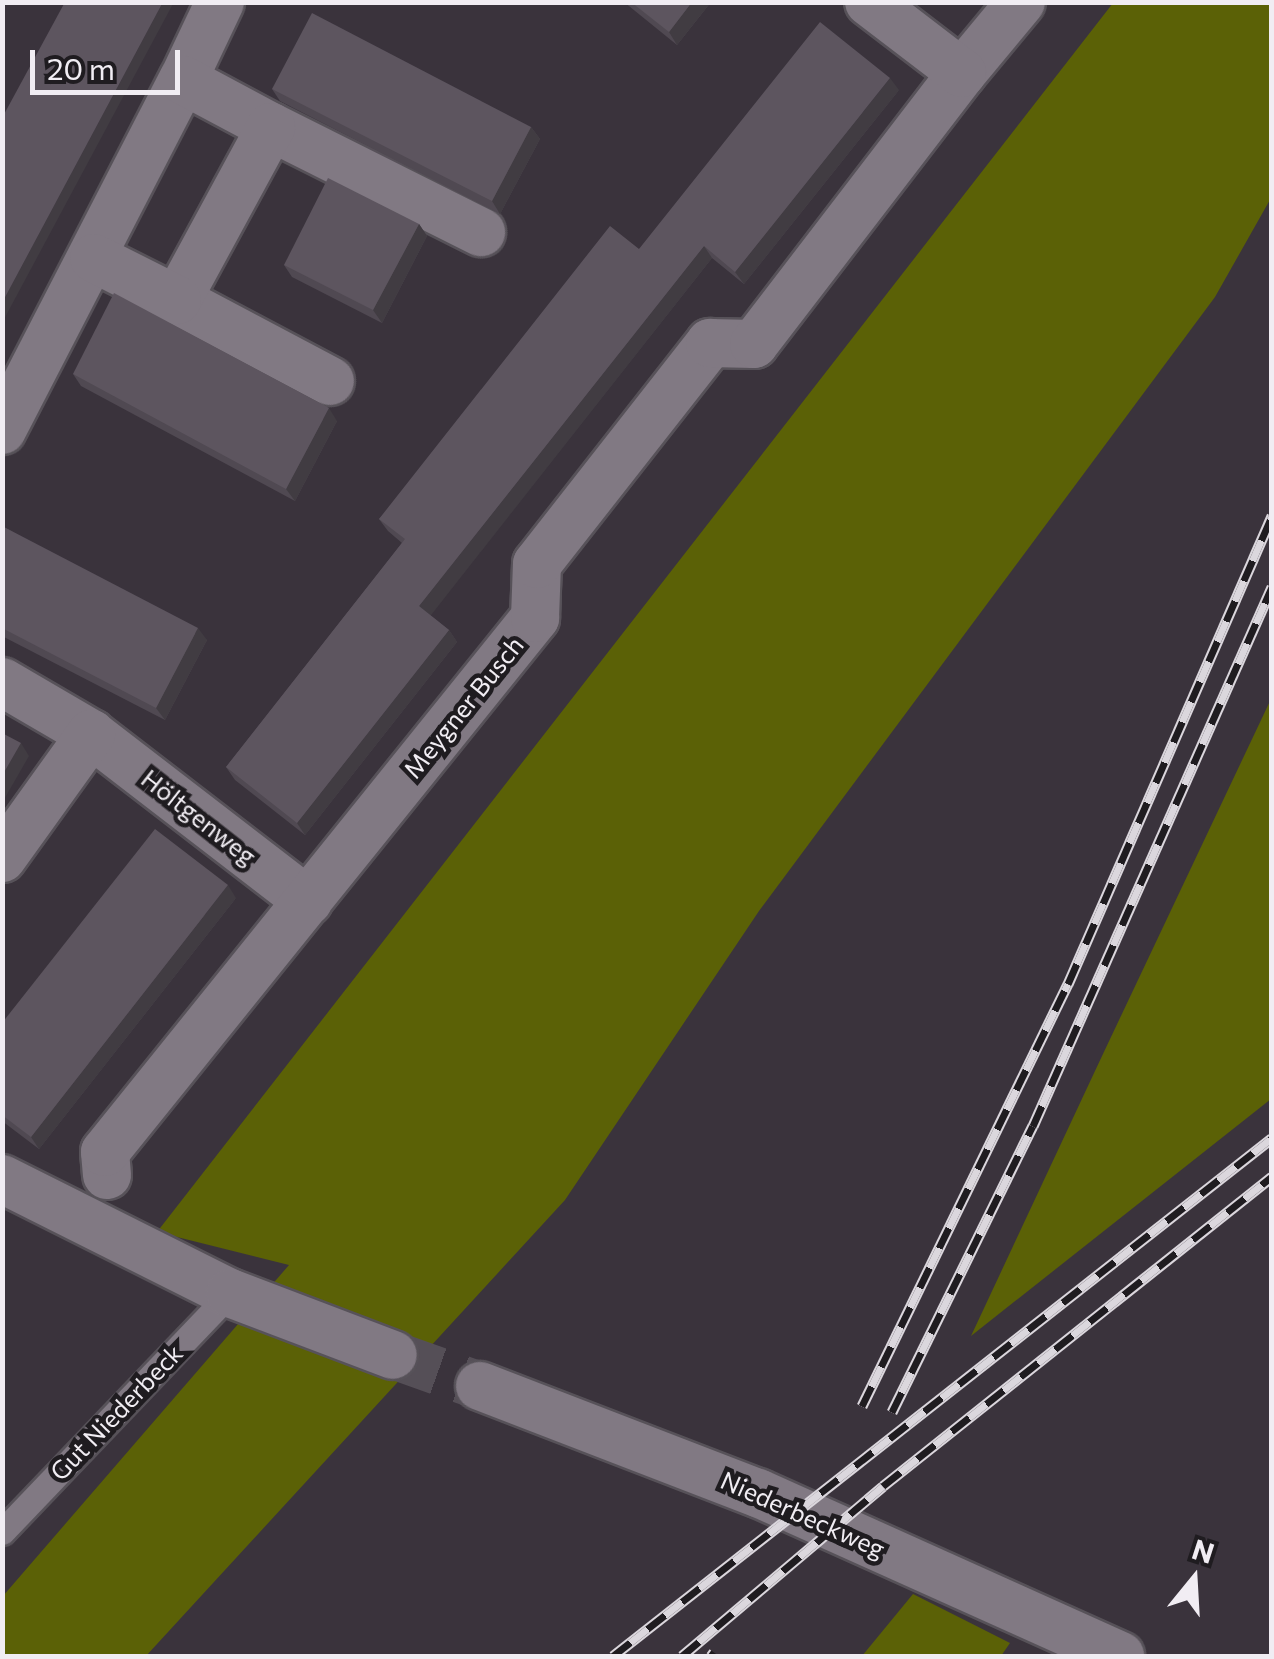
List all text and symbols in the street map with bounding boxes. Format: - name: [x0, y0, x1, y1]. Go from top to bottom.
- scale bar: [35, 30, 185, 92]
- text: 20 m: [47, 49, 115, 86]
- street label: Meygner Busch: [397, 630, 529, 784]
- street label: Höltgenweg: [136, 763, 262, 871]
- street label: Gut Niederbeck: [44, 1338, 188, 1486]
- street label: Niederbeckweg: [716, 1464, 890, 1564]
- north arrow: [1144, 1529, 1244, 1629]
- text: N: [1188, 1531, 1219, 1570]

